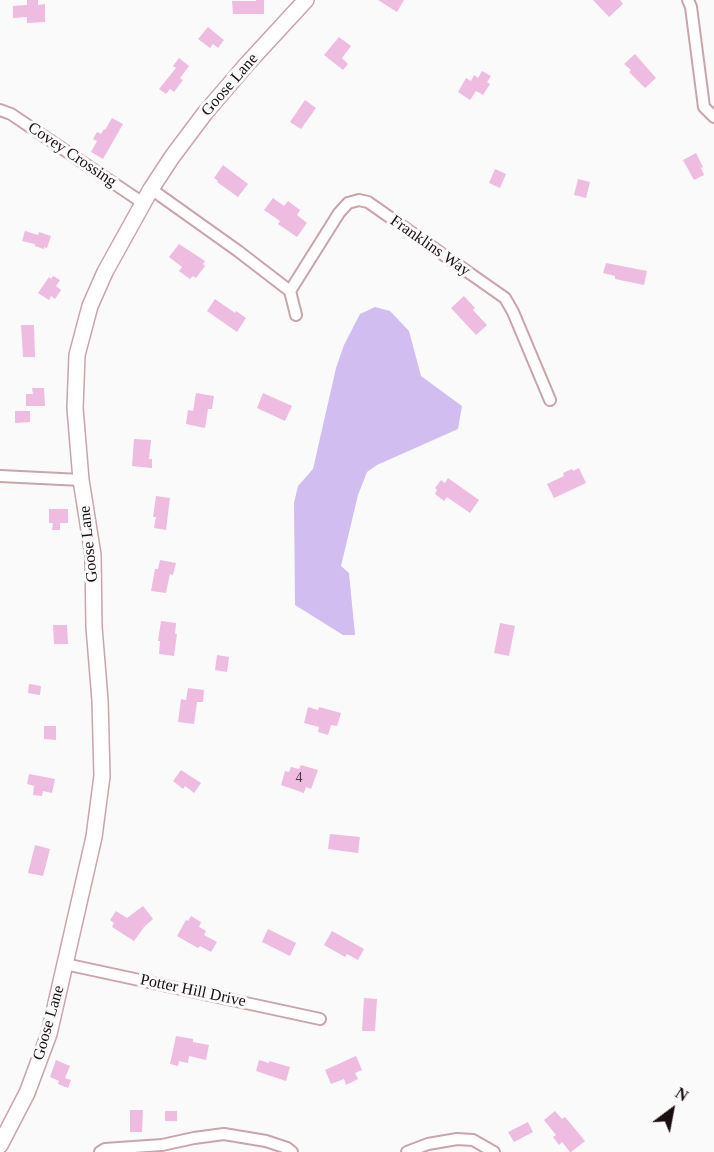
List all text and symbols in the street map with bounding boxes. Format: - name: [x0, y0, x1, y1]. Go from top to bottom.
- street label: Goose Lane: [198, 50, 262, 120]
- street label: Covey Crossing: [24, 118, 120, 192]
- street label: Franklins Way: [386, 211, 474, 281]
- street label: Goose Lane: [75, 505, 103, 583]
- house number: 4: [296, 770, 302, 786]
- street label: Potter Hill Drive: [138, 970, 248, 1012]
- street label: Goose Lane: [29, 983, 69, 1063]
- north arrow: [642, 1080, 702, 1140]
- text: N: [672, 1084, 691, 1105]

